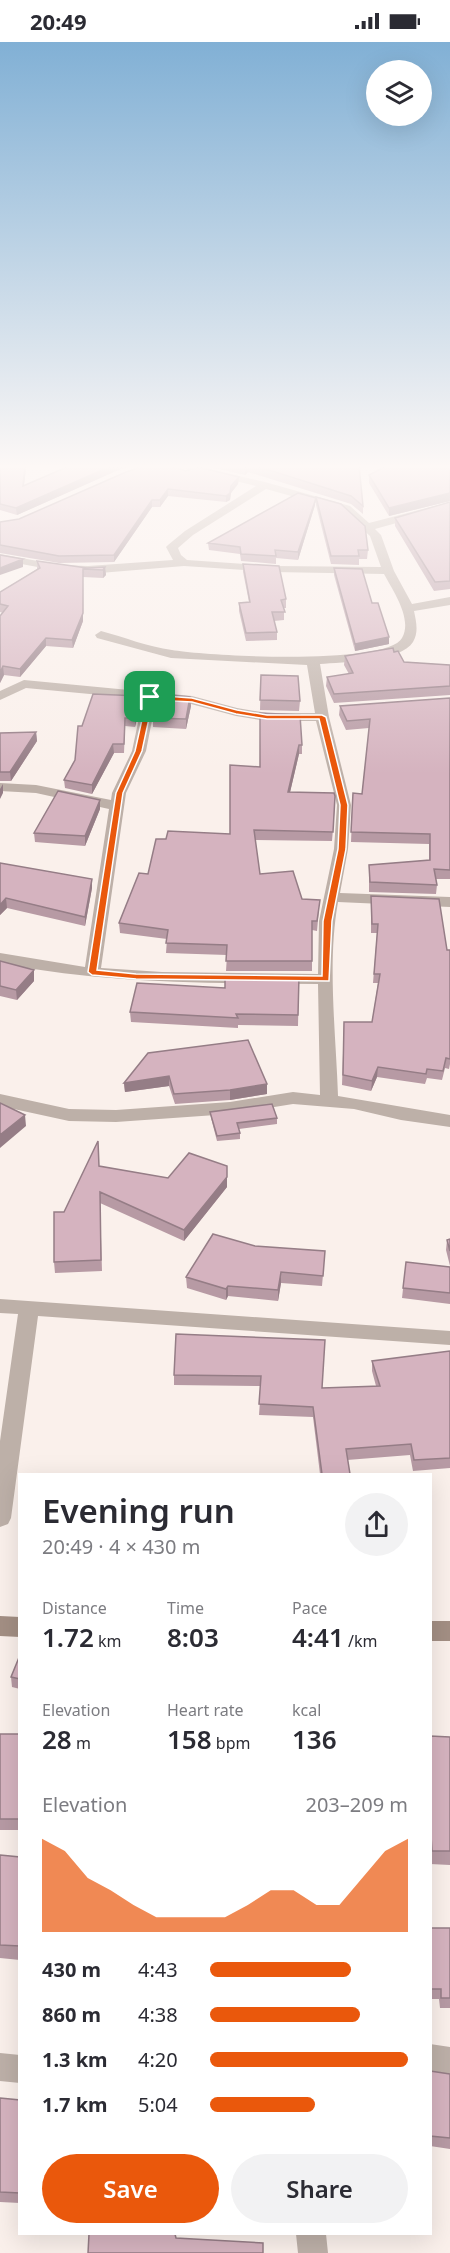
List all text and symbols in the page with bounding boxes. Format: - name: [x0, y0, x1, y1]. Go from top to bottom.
- text: 20:49: [30, 6, 87, 36]
- map controls: [366, 60, 432, 126]
- button: layers: [366, 60, 432, 126]
- pin: [124, 671, 175, 722]
- icon: arrive: [133, 680, 166, 713]
- text: Evening run: [42, 1488, 235, 1533]
- button: share: [345, 1493, 408, 1556]
- text: 20:49 · 4 × 430 m: [42, 1533, 200, 1560]
- text: Distance: [42, 1597, 107, 1619]
- text: Time: [167, 1597, 204, 1619]
- text: Pace: [292, 1597, 327, 1619]
- text: 1.72: [42, 1619, 94, 1655]
- text: 8:03: [167, 1619, 219, 1655]
- text: 4:41: [292, 1619, 344, 1655]
- text: km: [94, 1630, 121, 1652]
- text: /km: [344, 1630, 377, 1652]
- text: Elevation: [42, 1699, 110, 1721]
- text: Heart rate: [167, 1699, 243, 1721]
- text: kcal: [292, 1699, 321, 1721]
- text: 28: [42, 1721, 72, 1757]
- text: 158: [167, 1721, 212, 1757]
- text: 136: [292, 1721, 337, 1757]
- text: m: [72, 1732, 91, 1754]
- text: bpm: [212, 1732, 250, 1754]
- text: Elevation: [42, 1791, 127, 1818]
- text: 203–209 m: [305, 1791, 408, 1818]
- text: 430 m: [42, 1956, 101, 1983]
- text: 4:43: [138, 1956, 178, 1983]
- text: 860 m: [42, 2001, 101, 2028]
- text: 4:38: [138, 2001, 178, 2028]
- text: 1.3 km: [42, 2046, 108, 2073]
- text: 4:20: [138, 2046, 178, 2073]
- text: 1.7 km: [42, 2091, 108, 2118]
- text: 5:04: [138, 2091, 178, 2118]
- button: Save: [42, 2154, 219, 2223]
- button: Share: [231, 2154, 408, 2223]

